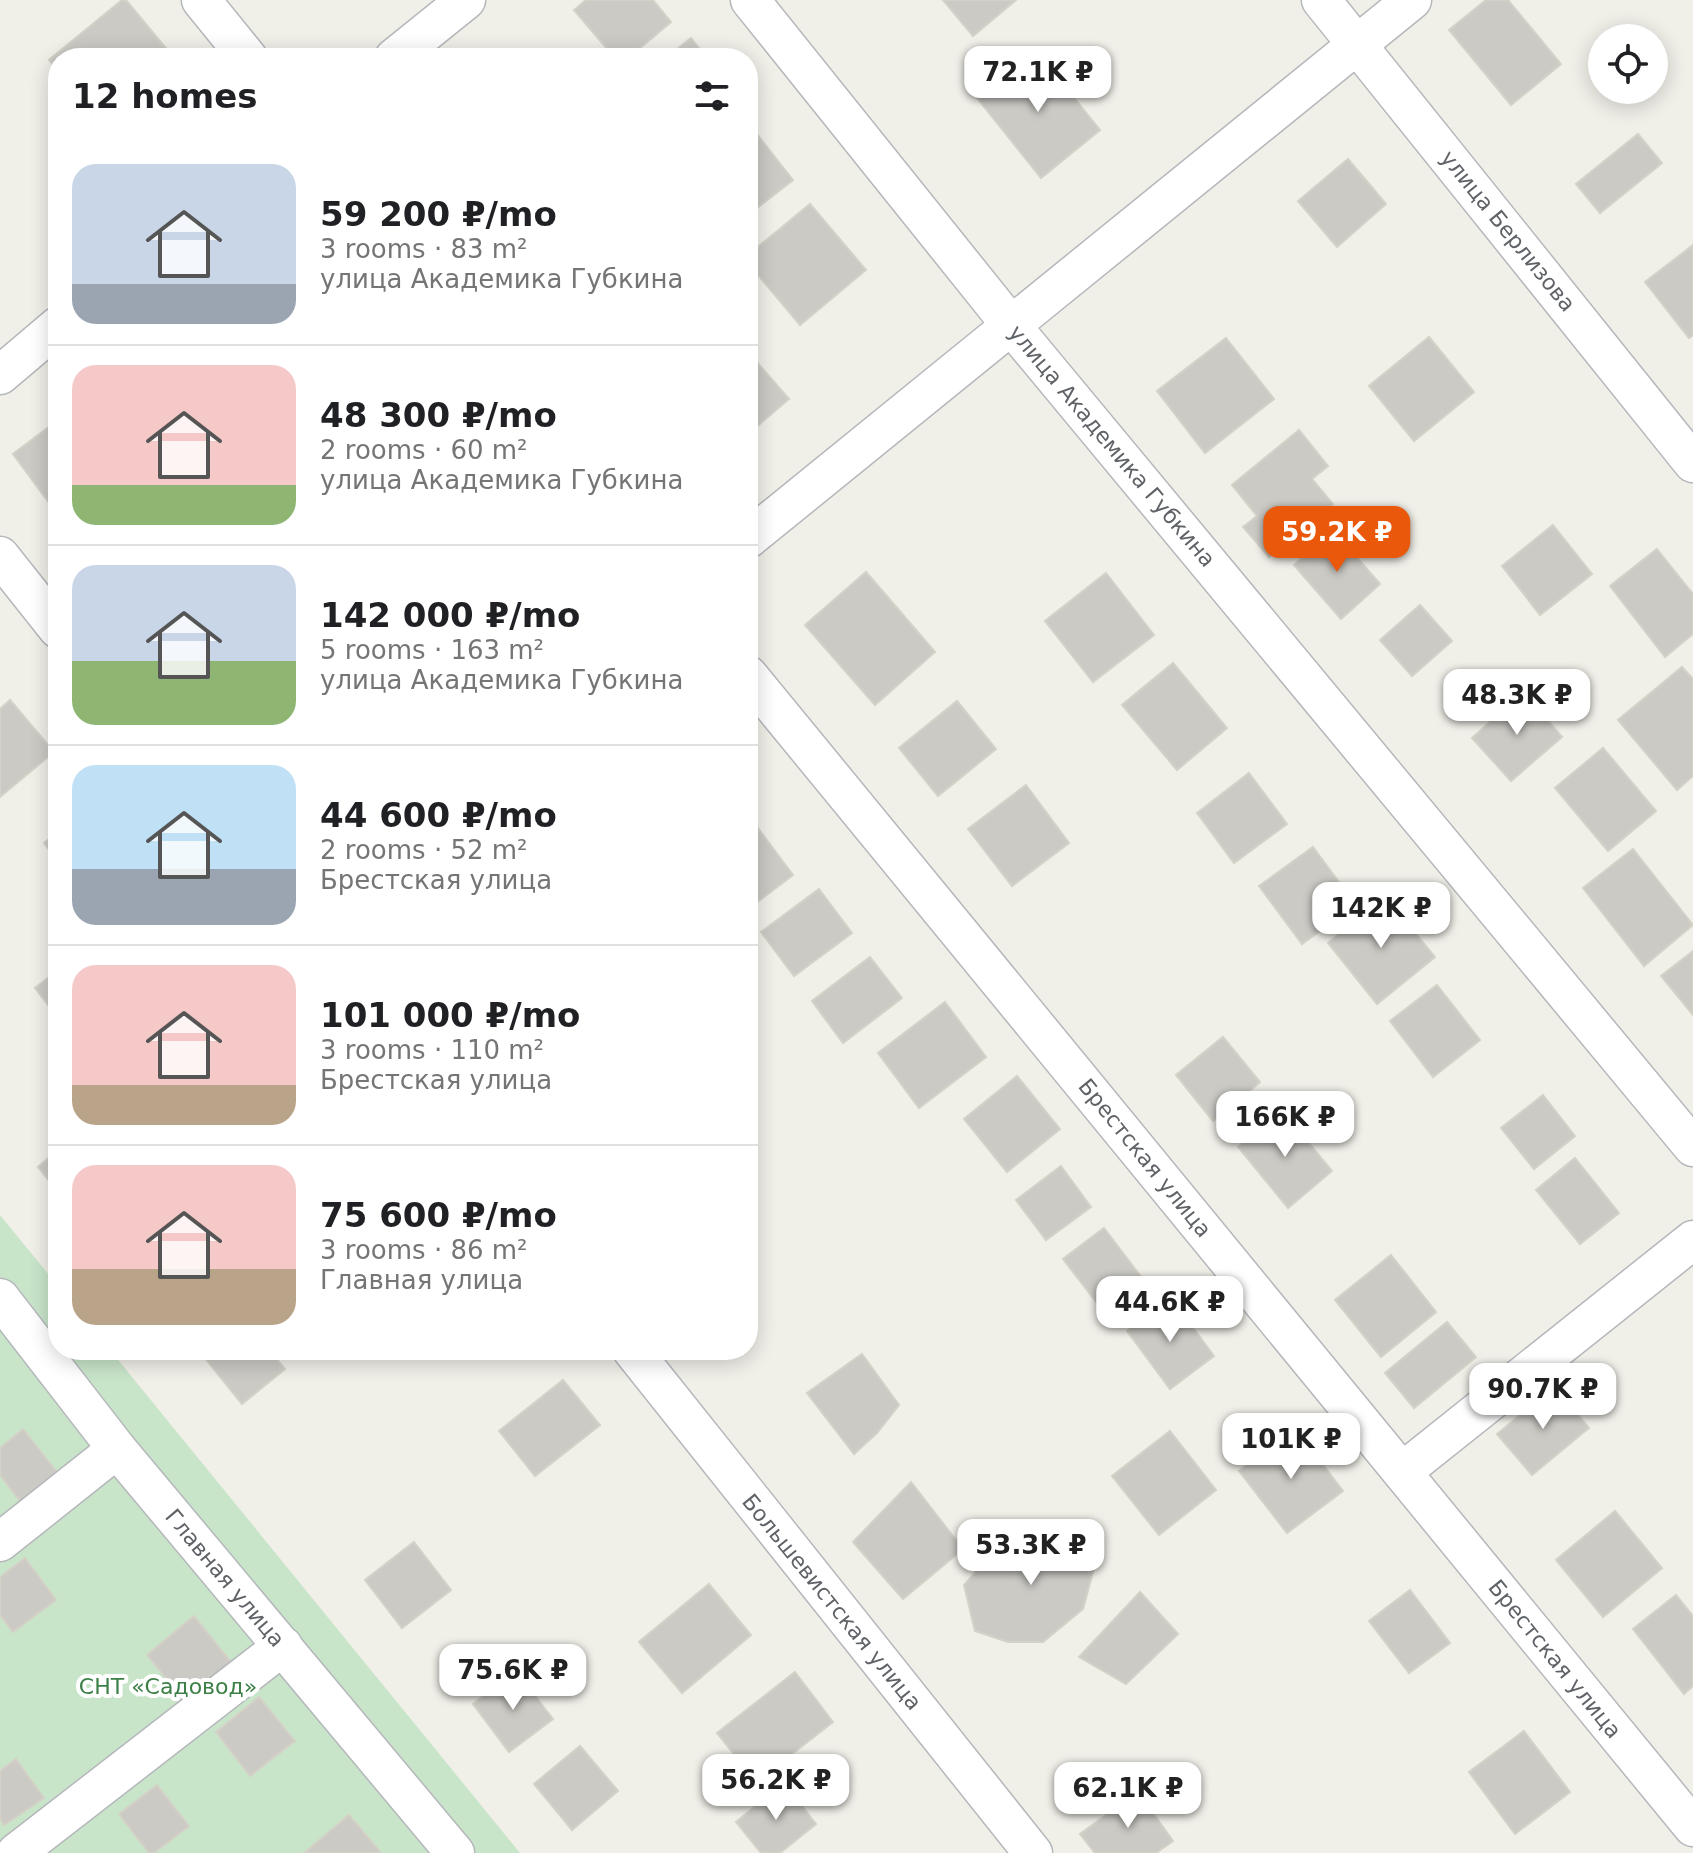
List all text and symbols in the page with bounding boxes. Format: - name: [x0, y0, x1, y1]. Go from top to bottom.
- map controls: [1588, 24, 1668, 104]
- button: locate: [1588, 24, 1668, 104]
- pin: 72.1K ₽: [964, 46, 1112, 114]
- text: 72.1K ₽: [982, 57, 1094, 87]
- icon: filters: [690, 74, 734, 118]
- text: 12 homes: [72, 76, 257, 116]
- street label: улица Берлизова: [1436, 146, 1580, 316]
- text: 59 200 ₽/mo: [320, 194, 557, 234]
- icon: home: [136, 196, 232, 292]
- text: 3 rooms · 83 m²: [320, 234, 528, 264]
- text: улица Академика Губкина: [320, 264, 683, 294]
- street label: улица Академика Губкина: [1004, 320, 1220, 572]
- text: 48 300 ₽/mo: [320, 395, 557, 435]
- icon: home: [136, 397, 232, 493]
- text: 2 rooms · 60 m²: [320, 435, 528, 465]
- text: улица Академика Губкина: [320, 465, 683, 495]
- pin: 59.2K ₽: [1263, 506, 1411, 574]
- text: 59.2K ₽: [1281, 517, 1393, 547]
- text: 142 000 ₽/mo: [320, 595, 580, 635]
- icon: home: [136, 597, 232, 693]
- text: 5 rooms · 163 m²: [320, 635, 544, 665]
- text: улица Академика Губкина: [320, 665, 683, 695]
- pin: 48.3K ₽: [1443, 669, 1591, 737]
- text: 48.3K ₽: [1461, 680, 1573, 710]
- text: 44 600 ₽/mo: [320, 795, 557, 835]
- icon: home: [136, 797, 232, 893]
- text: 2 rooms · 52 m²: [320, 835, 528, 865]
- text: Брестская улица: [320, 865, 552, 895]
- pin: 142K ₽: [1316, 882, 1446, 950]
- text: 142K ₽: [1330, 893, 1432, 923]
- text: 101 000 ₽/mo: [320, 995, 580, 1035]
- icon: home: [136, 997, 232, 1093]
- text: 3 rooms · 110 m²: [320, 1035, 544, 1065]
- text: Брестская улица: [320, 1065, 552, 1095]
- street label: Брестская улица: [1073, 1074, 1217, 1242]
- pin: 166K ₽: [1220, 1091, 1350, 1159]
- text: 166K ₽: [1234, 1102, 1336, 1132]
- text: 75 600 ₽/mo: [320, 1195, 557, 1235]
- icon: home: [136, 1197, 232, 1293]
- text: 3 rooms · 86 m²: [320, 1235, 528, 1265]
- text: Главная улица: [320, 1265, 523, 1295]
- pin: 44.6K ₽: [1096, 1276, 1244, 1344]
- text: 44.6K ₽: [1114, 1287, 1226, 1317]
- pin: 90.7K ₽: [1469, 1363, 1617, 1431]
- text: 90.7K ₽: [1487, 1374, 1599, 1404]
- pin: 101K ₽: [1226, 1413, 1356, 1481]
- text: 101K ₽: [1240, 1424, 1342, 1454]
- street label: Большевистская улица: [737, 1489, 927, 1715]
- street label: Главная улица: [160, 1504, 290, 1652]
- pin: 53.3K ₽: [957, 1519, 1105, 1587]
- text: 53.3K ₽: [975, 1530, 1087, 1560]
- street label: Брестская улица: [1483, 1575, 1627, 1743]
- pin: 75.6K ₽: [439, 1644, 587, 1712]
- text: 75.6K ₽: [457, 1655, 569, 1685]
- park label: СНТ «Садовод»: [79, 1674, 257, 1699]
- pin: 56.2K ₽: [702, 1754, 850, 1822]
- pin: 62.1K ₽: [1054, 1762, 1202, 1830]
- text: 56.2K ₽: [720, 1765, 832, 1795]
- text: 62.1K ₽: [1072, 1773, 1184, 1803]

